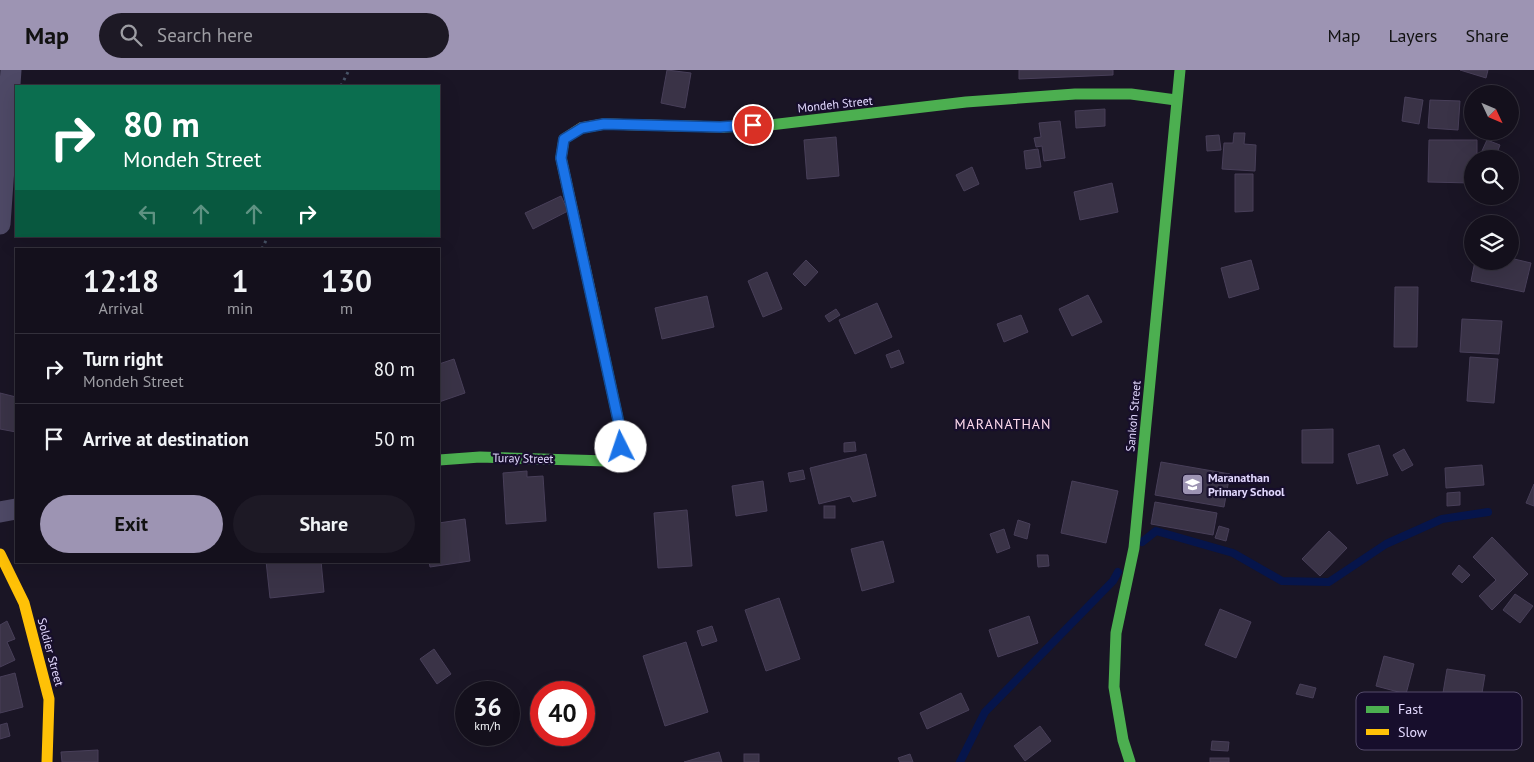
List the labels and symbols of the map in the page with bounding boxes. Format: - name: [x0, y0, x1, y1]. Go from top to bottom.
- north arrow: [1464, 85, 1519, 140]
- street label: Mondeh Street: [797, 93, 873, 115]
- pin: [732, 104, 774, 146]
- street label: Sankoh Street: [1122, 380, 1144, 452]
- district label: MARANATHAN: [955, 415, 1051, 433]
- position arrow: [594, 420, 646, 472]
- street label: Turay Street: [492, 450, 554, 466]
- place label: Maranathan Primary School: [1208, 470, 1285, 499]
- school or university icon: Maranathan Primary School: [1180, 472, 1204, 496]
- street label: Soldier Street: [35, 616, 67, 688]
- speed limit sign: 40: [530, 681, 595, 746]
- legend: [1356, 692, 1522, 750]
- text: Fast: [1398, 700, 1423, 718]
- text: Slow: [1398, 723, 1428, 741]

